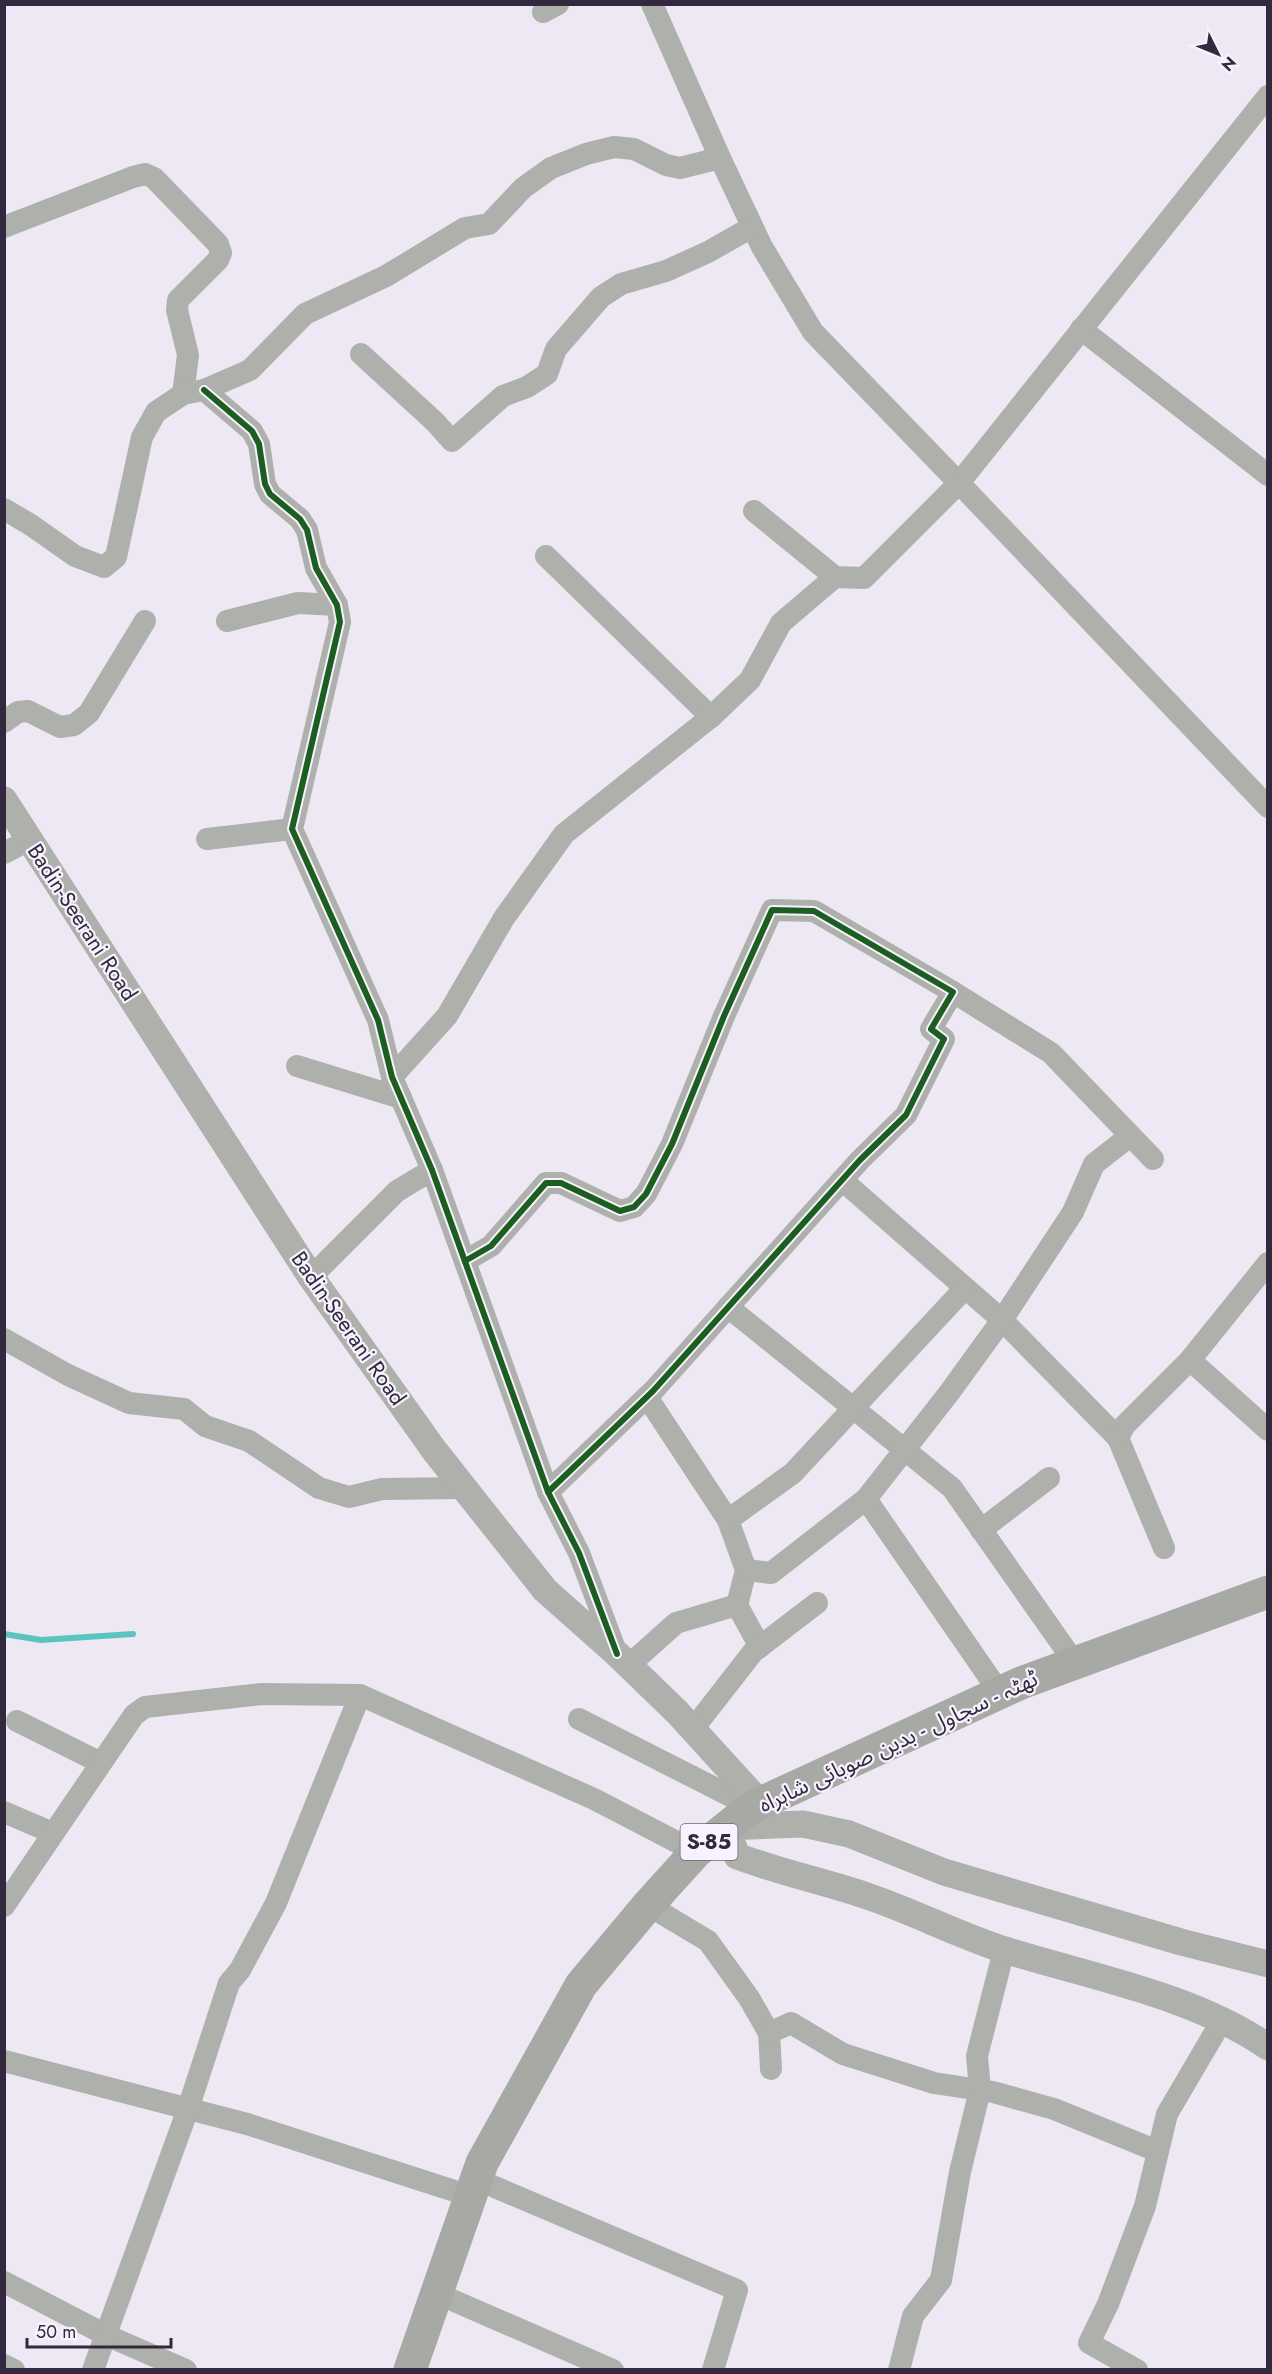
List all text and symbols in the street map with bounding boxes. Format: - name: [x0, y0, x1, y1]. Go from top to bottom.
- north arrow: [1188, 24, 1248, 84]
- text: N: [1216, 51, 1241, 76]
- street label: Badin-Seerani Road: [20, 837, 146, 1007]
- street label: Badin-Seerani Road: [284, 1244, 414, 1412]
- street label: ٹھٹہ - سجاول - بدین صوبائی شاہراہ: [753, 1662, 1044, 1820]
- road number: S-85: [680, 1824, 738, 1860]
- scale bar: [27, 2311, 171, 2349]
- text: 50 m: [36, 2319, 76, 2345]

